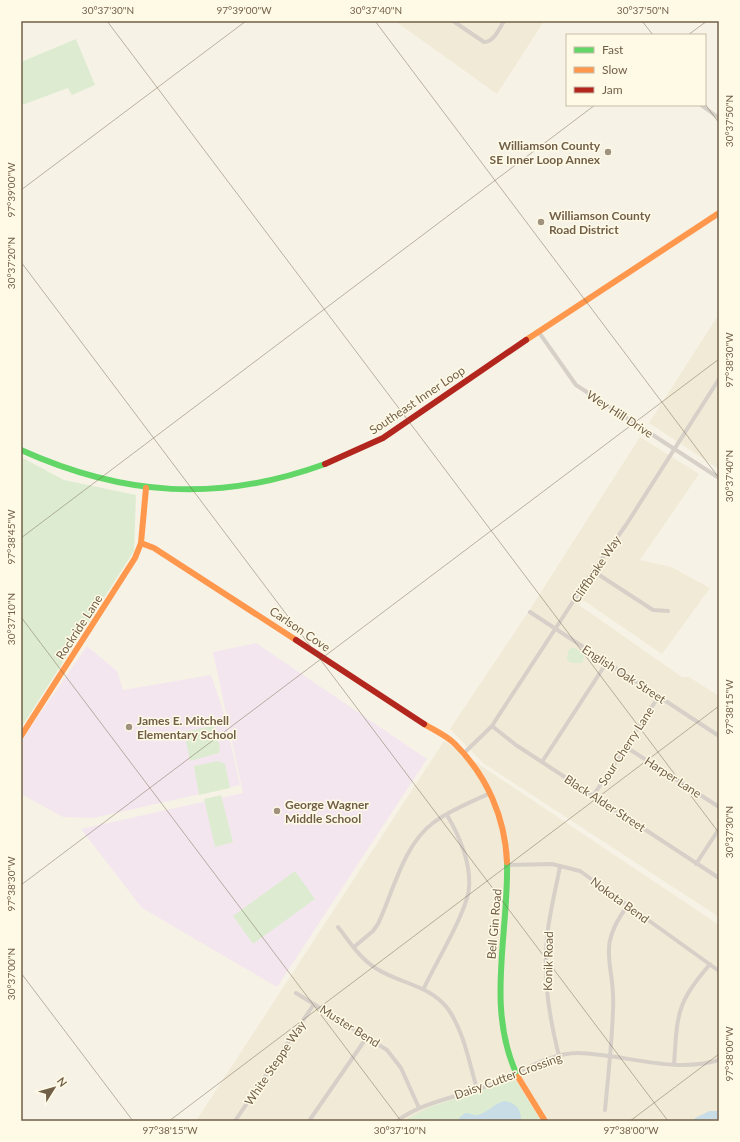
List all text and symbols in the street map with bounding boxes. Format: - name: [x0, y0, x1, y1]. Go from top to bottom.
- text: 30°37'30"N: [82, 4, 134, 16]
- text: 97°39'00"W: [216, 4, 272, 16]
- text: 30°37'40"N: [350, 4, 402, 16]
- text: 30°37'50"N: [617, 4, 669, 16]
- legend: [566, 34, 706, 106]
- text: Fast: [602, 42, 624, 57]
- text: Slow: [602, 62, 628, 77]
- text: Jam: [602, 82, 623, 97]
- text: 30°37'50"N: [723, 95, 735, 147]
- place label: Williamson County SE Inner Loop Annex: [490, 138, 601, 167]
- marker: Williamson County SE Inner Loop Annex: [603, 147, 613, 157]
- text: 97°39'00"W: [5, 162, 17, 218]
- place label: Williamson County Road District: [549, 208, 651, 237]
- marker: Williamson County Road District: [536, 217, 546, 227]
- text: 30°37'20"N: [5, 237, 17, 289]
- text: 97°38'30"W: [723, 332, 735, 388]
- street label: Southeast Inner Loop: [366, 362, 468, 438]
- street label: Wey Hill Drive: [584, 387, 656, 441]
- text: 30°37'40"N: [723, 450, 735, 502]
- text: 97°38'45"W: [5, 509, 17, 565]
- street label: Cliffbrake Way: [568, 532, 624, 605]
- street label: Rockride Lane: [52, 592, 106, 662]
- text: 30°37'10"N: [5, 593, 17, 645]
- street label: Carlson Cove: [267, 603, 333, 655]
- street label: English Oak Street: [579, 641, 669, 707]
- text: 97°38'15"W: [723, 679, 735, 735]
- street label: Sour Cherry Lane: [595, 704, 657, 788]
- place label: James E. Mitchell Elementary School: [137, 713, 236, 742]
- marker: James E. Mitchell Elementary School: [124, 722, 134, 732]
- street label: Harper Lane: [642, 753, 704, 801]
- street label: Black Alder Street: [562, 771, 649, 835]
- place label: George Wagner Middle School: [285, 797, 369, 826]
- marker: George Wagner Middle School: [272, 806, 282, 816]
- text: 30°37'30"N: [723, 806, 735, 858]
- text: 97°38'30"W: [5, 856, 17, 912]
- street label: Nokota Bend: [588, 874, 652, 926]
- street label: Bell Gin Road: [483, 888, 505, 960]
- street label: Konik Road: [540, 931, 556, 991]
- text: 30°37'00"N: [5, 948, 17, 1000]
- street label: Muster Bend: [317, 1002, 383, 1050]
- street label: White Steppe Way: [241, 1017, 309, 1108]
- text: 97°38'00"W: [723, 1026, 735, 1082]
- street label: Daisy Cutter Crossing: [452, 1050, 564, 1102]
- north arrow: [34, 1068, 74, 1108]
- text: N: [55, 1074, 70, 1089]
- text: 97°38'15"W: [142, 1124, 198, 1136]
- text: 30°37'10"N: [374, 1124, 426, 1136]
- text: 97°38'00"W: [603, 1124, 659, 1136]

